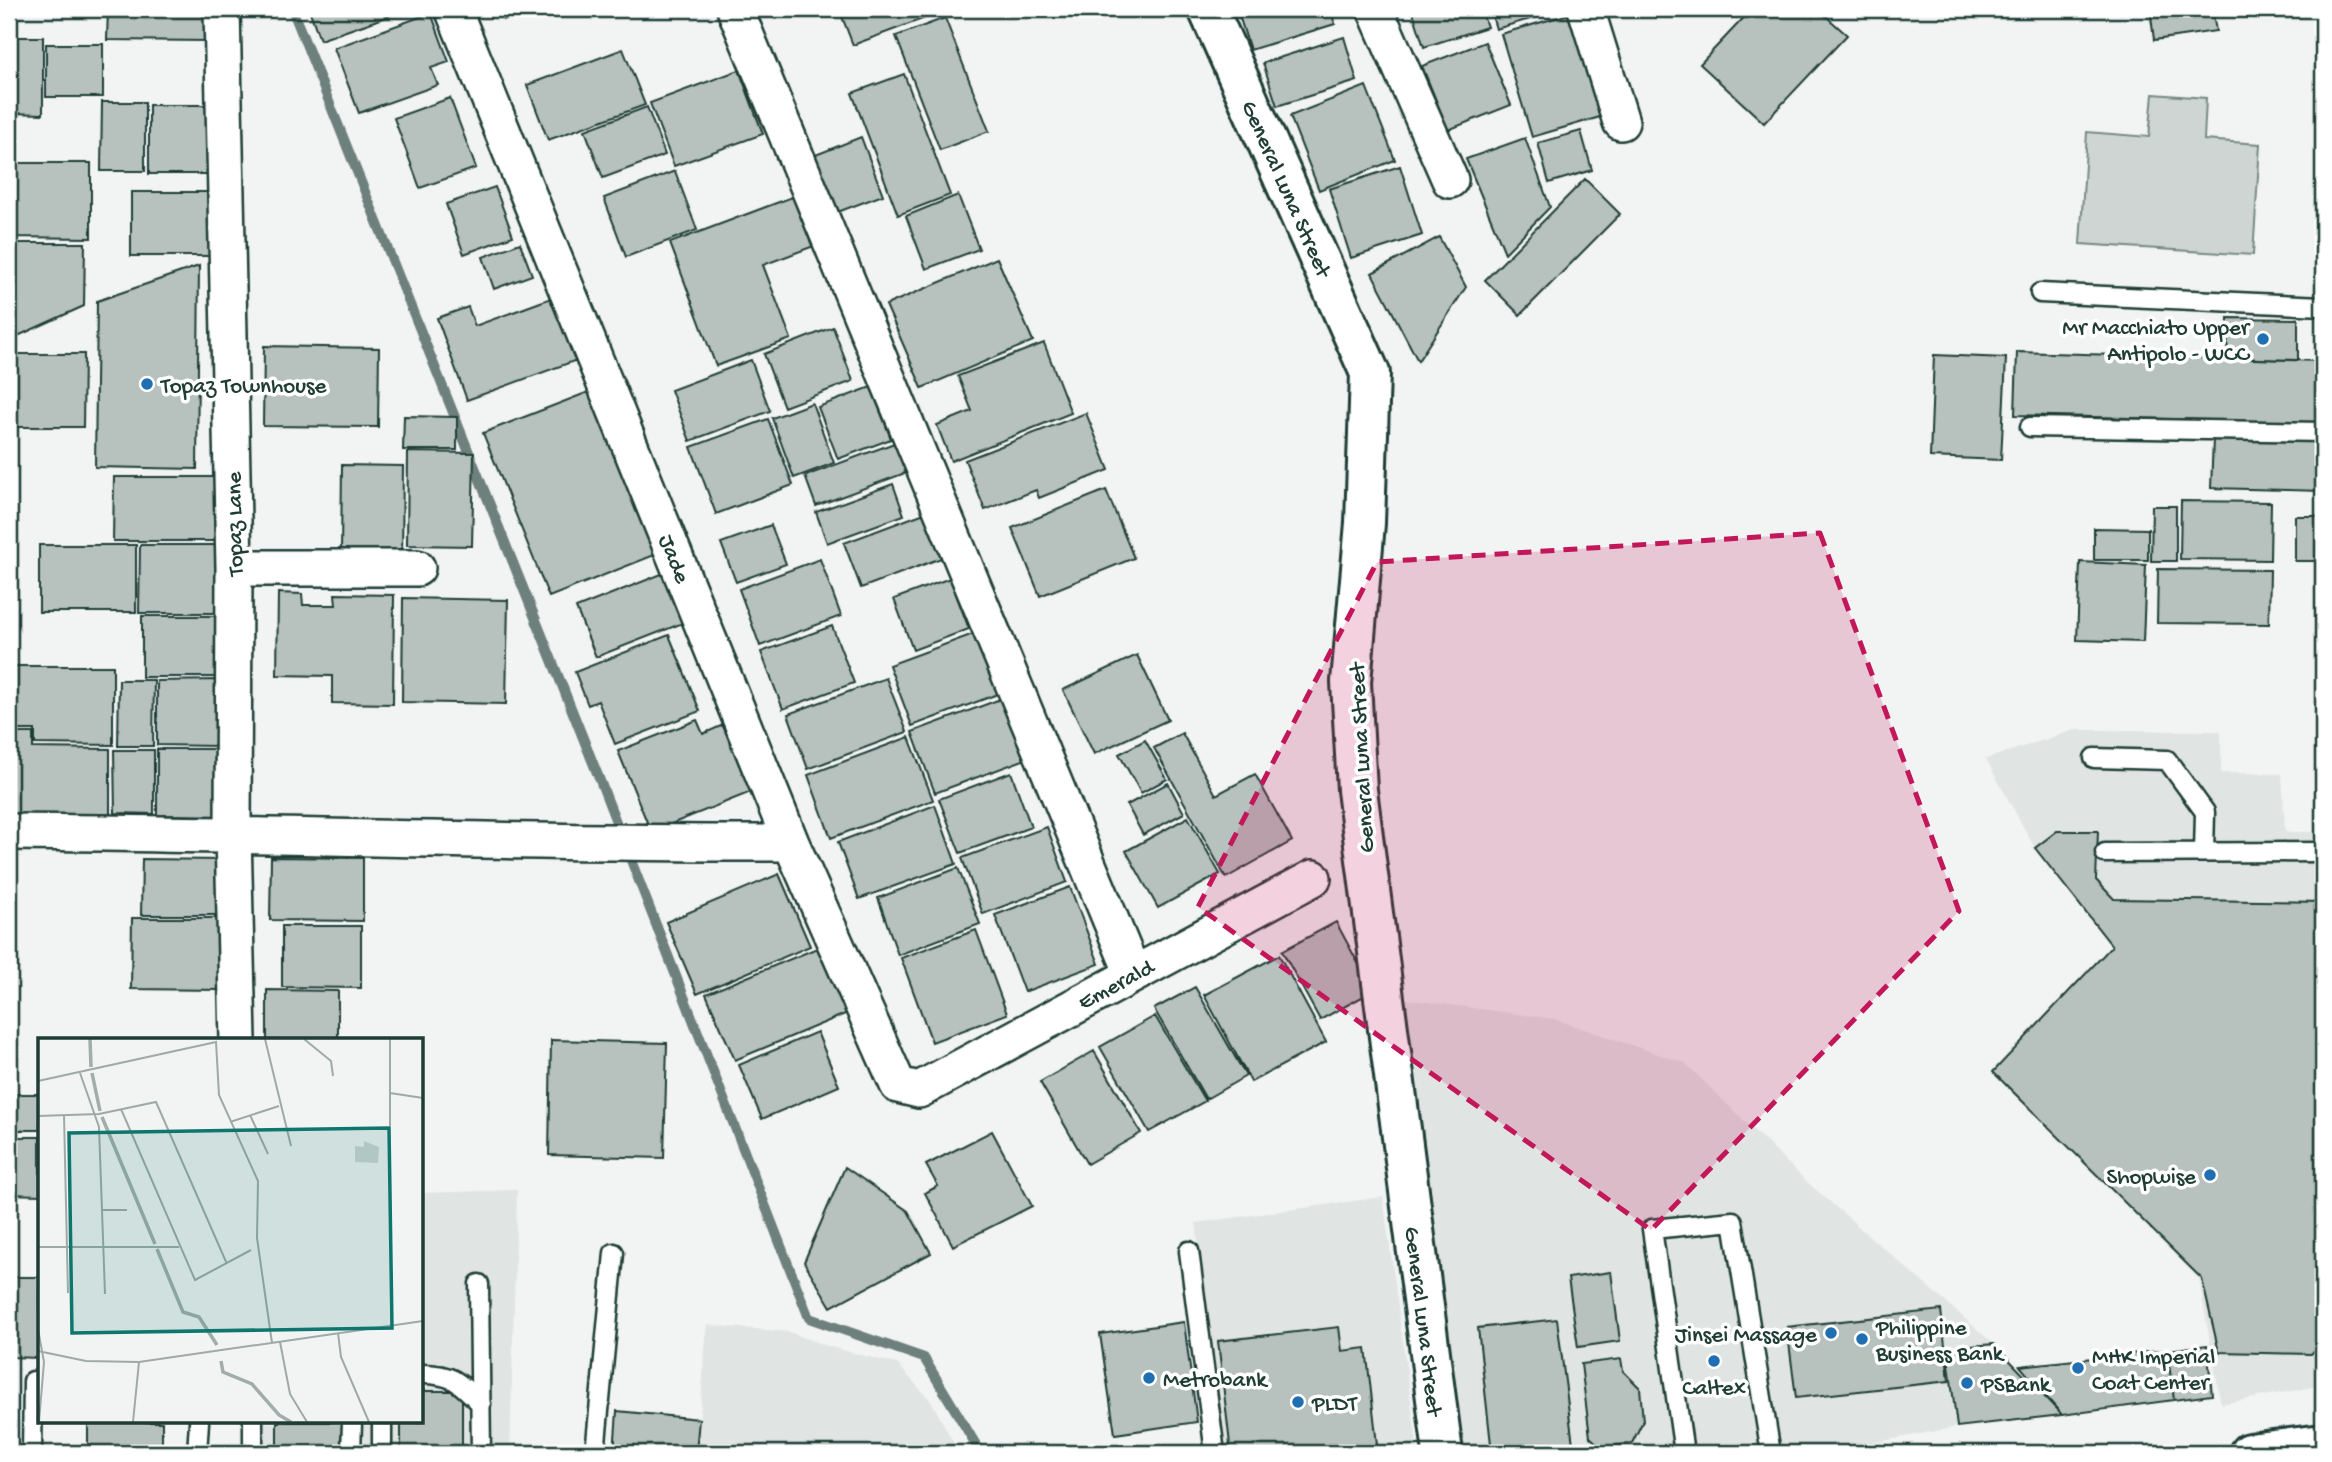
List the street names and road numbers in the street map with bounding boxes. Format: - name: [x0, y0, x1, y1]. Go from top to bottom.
- street label: General Luna Street: [1234, 97, 1336, 283]
- street label: Topaz Lane: [222, 470, 251, 578]
- street label: Jade: [651, 531, 695, 589]
- street label: General Luna Street: [1345, 660, 1382, 854]
- street label: Emerald: [1074, 954, 1161, 1017]
- street label: General Luna Street: [1397, 1225, 1447, 1419]

